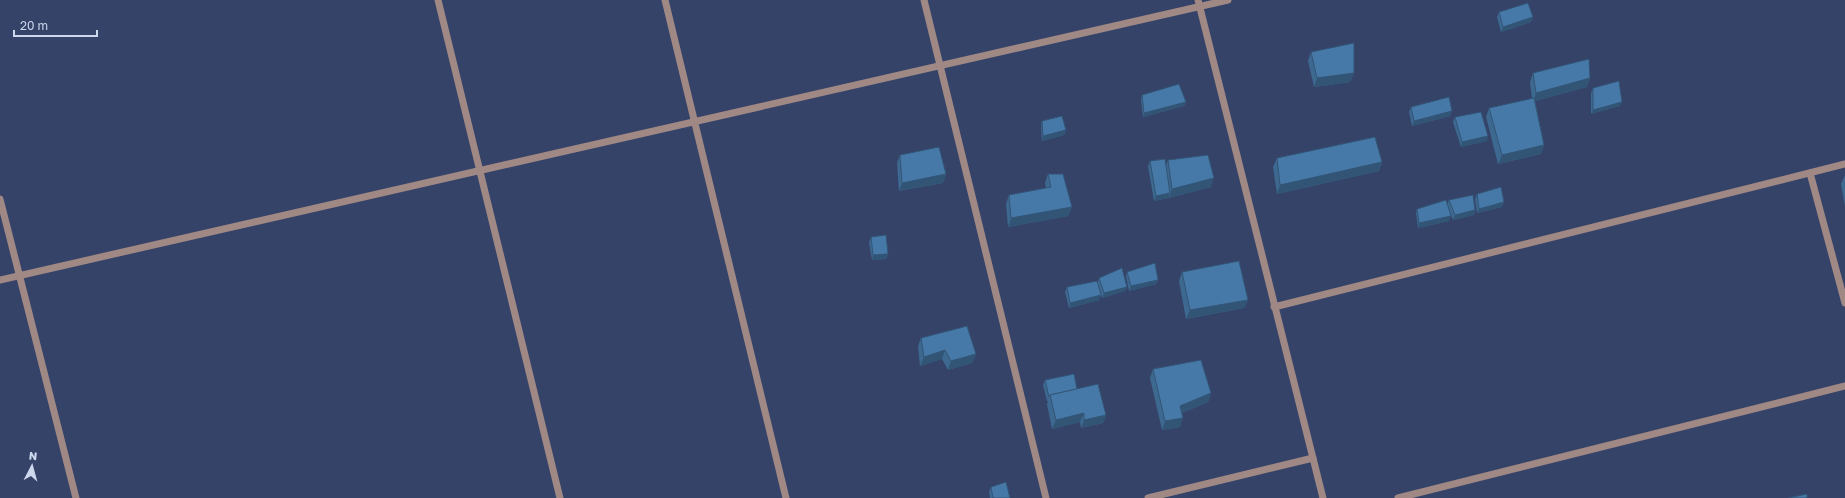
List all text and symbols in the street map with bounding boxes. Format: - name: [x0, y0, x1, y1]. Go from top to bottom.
- scale bar: [14, 12, 97, 38]
- text: 20 m: [20, 18, 48, 33]
- north arrow: [12, 446, 52, 486]
- text: N: [28, 449, 38, 462]

